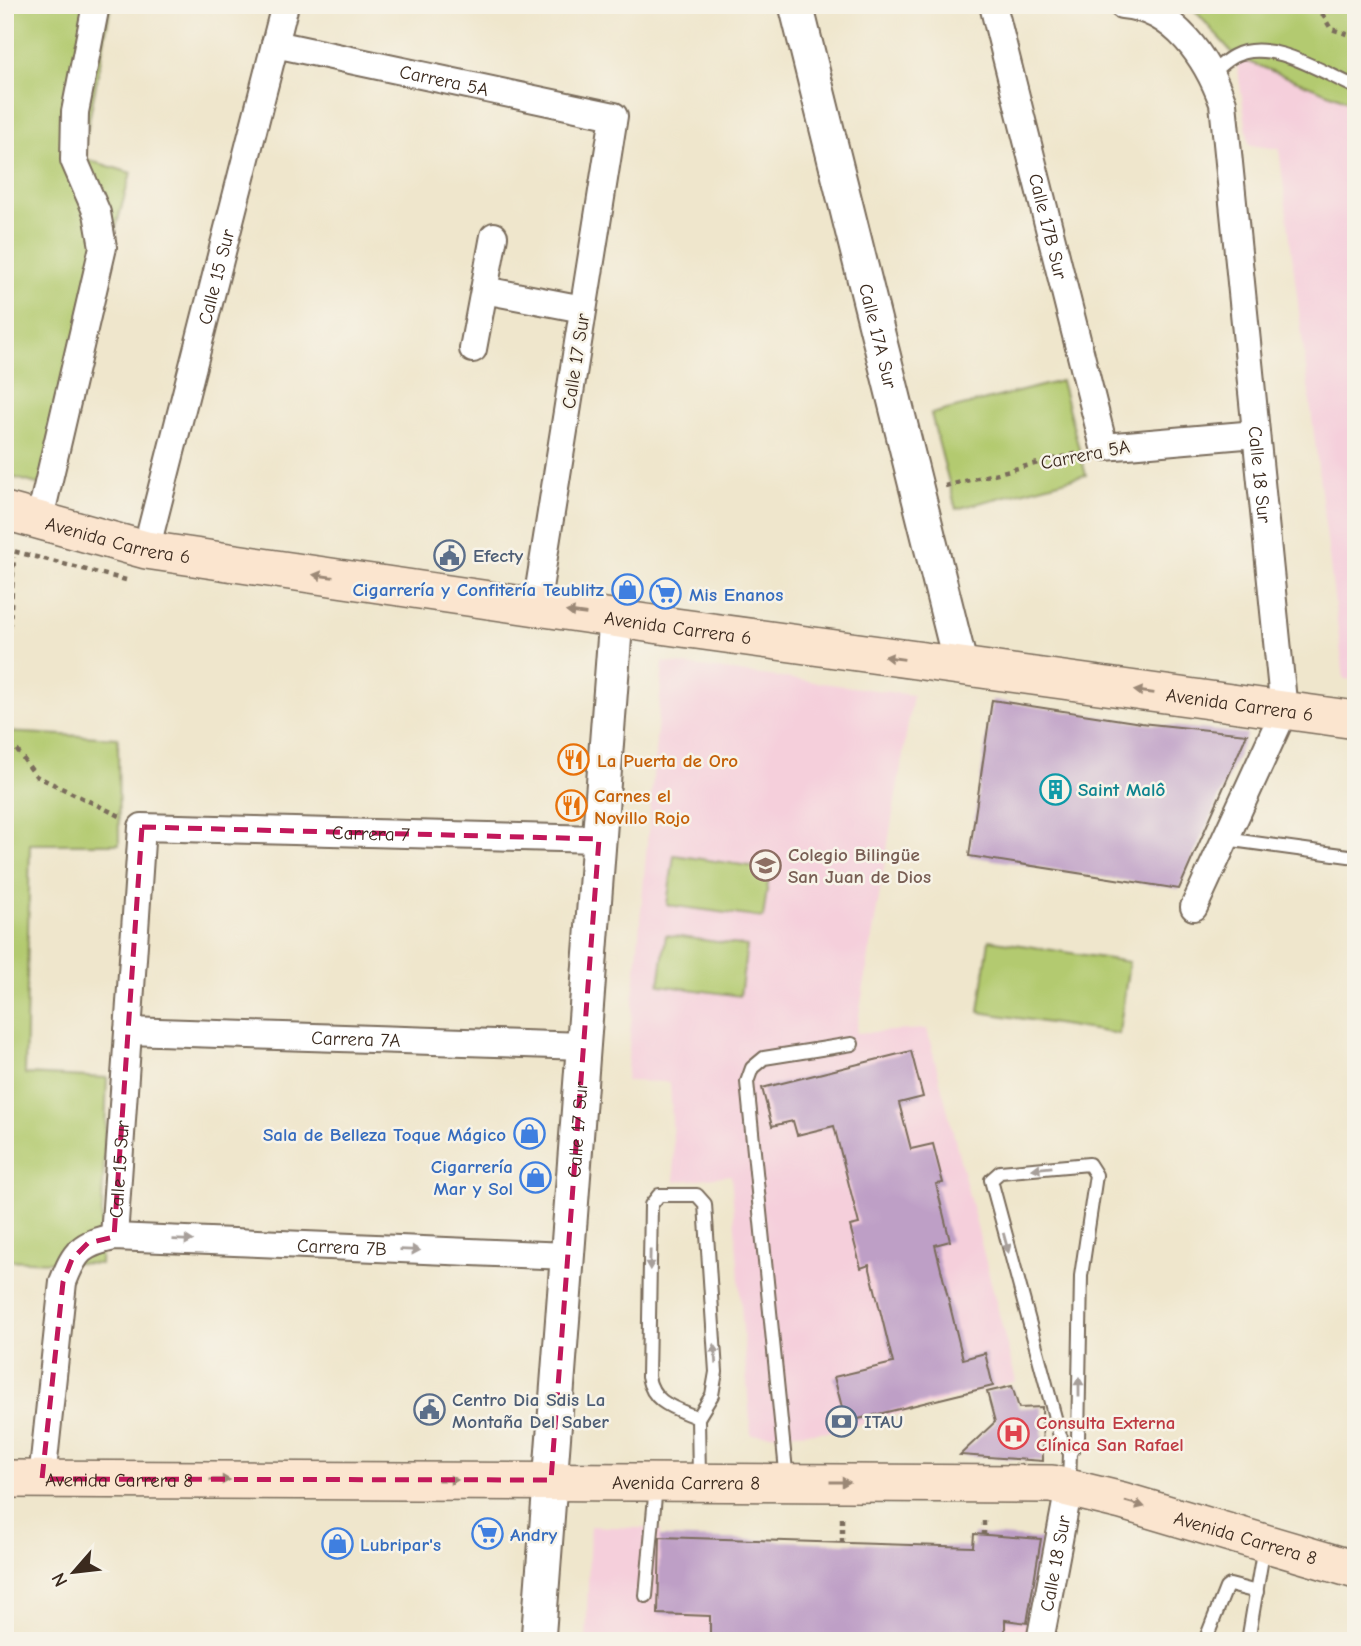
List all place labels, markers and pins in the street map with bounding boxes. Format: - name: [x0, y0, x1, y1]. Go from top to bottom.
- public building icon: Efecty: [433, 538, 467, 572]
- place label: Efecty: [473, 545, 523, 567]
- shop icon: Cigarrería y Confitería Teublitz: [610, 572, 644, 606]
- supermarket icon: Mis Enanos: [649, 577, 683, 611]
- place label: Cigarrería y Confitería Teublitz: [352, 579, 604, 601]
- place label: Mis Enanos: [689, 584, 783, 606]
- restaurant icon: La Puerta de Oro: [557, 743, 591, 777]
- place label: La Puerta de Oro: [597, 750, 738, 772]
- building icon: Saint Malô: [1038, 772, 1072, 806]
- place label: Saint Malô: [1078, 779, 1165, 801]
- place label: Carnes el Novillo Rojo: [594, 785, 690, 829]
- restaurant icon: Carnes el Novillo Rojo: [554, 789, 588, 823]
- place label: Colegio Bilingüe San Juan de Dios: [788, 844, 931, 888]
- school or university icon: Colegio Bilingüe San Juan de Dios: [748, 848, 782, 882]
- shop icon: Sala de Belleza Toque Mágico: [512, 1117, 546, 1151]
- place label: Sala de Belleza Toque Mágico: [263, 1124, 506, 1146]
- place label: Cigarrería Mar y Sol: [431, 1156, 513, 1200]
- shop icon: Cigarrería Mar y Sol: [519, 1160, 553, 1194]
- place label: Centro Dia Sdis La Montaña Del Saber: [452, 1389, 609, 1433]
- public building icon: Centro Dia Sdis La Montaña Del Saber: [412, 1393, 446, 1427]
- bank icon: ITAU: [824, 1404, 858, 1438]
- place label: ITAU: [864, 1411, 903, 1433]
- place label: Consulta Externa Clínica San Rafael: [1036, 1412, 1184, 1456]
- hospital icon: Consulta Externa Clínica San Rafael: [996, 1416, 1030, 1450]
- supermarket icon: Andry: [470, 1517, 504, 1551]
- place label: Andry: [510, 1524, 557, 1546]
- shop icon: Lubripar's: [320, 1527, 354, 1561]
- place label: Lubripar's: [360, 1534, 441, 1556]

